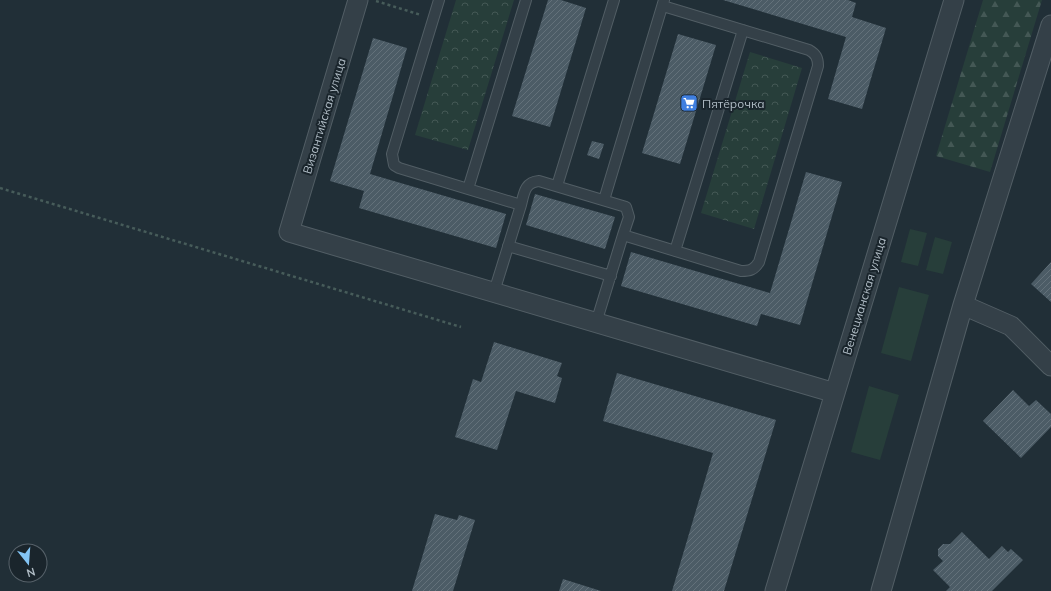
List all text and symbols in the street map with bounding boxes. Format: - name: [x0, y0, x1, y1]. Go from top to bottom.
- street label: Византийская улица: [299, 56, 349, 176]
- supermarket icon: Пятёрочка: [679, 93, 699, 113]
- place label: Пятёрочка: [702, 96, 765, 111]
- street label: Венецианская улица: [839, 235, 889, 357]
- north arrow: [8, 543, 48, 583]
- text: N: [25, 565, 37, 580]

